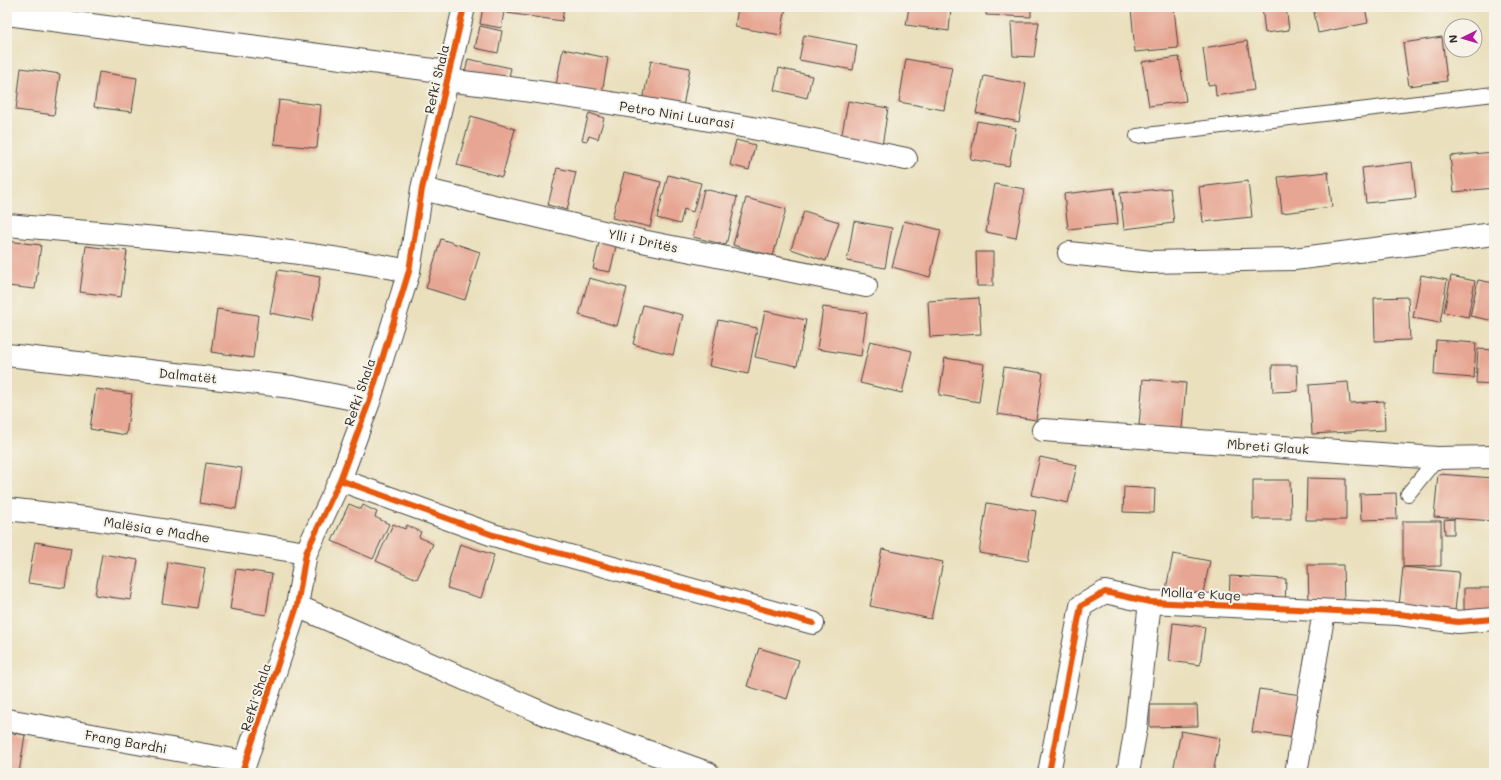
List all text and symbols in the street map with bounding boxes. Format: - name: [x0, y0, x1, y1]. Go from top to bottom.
- north arrow: [1443, 18, 1483, 58]
- text: N: [1445, 34, 1460, 44]
- street label: Refki Shala: [420, 43, 452, 115]
- street label: Petro Nini Luarasi: [618, 97, 736, 131]
- street label: Ylli i Dritës: [606, 224, 680, 256]
- street label: Refki Shala: [339, 356, 379, 428]
- street label: Dalmatët: [158, 364, 218, 387]
- street label: Mbreti Glauk: [1226, 435, 1310, 457]
- street label: Malësia e Madhe: [103, 512, 211, 546]
- street label: Molla e Kuqe: [1160, 582, 1242, 604]
- street label: Refki Shala: [236, 661, 274, 733]
- street label: Frang Bardhi: [84, 725, 168, 757]

